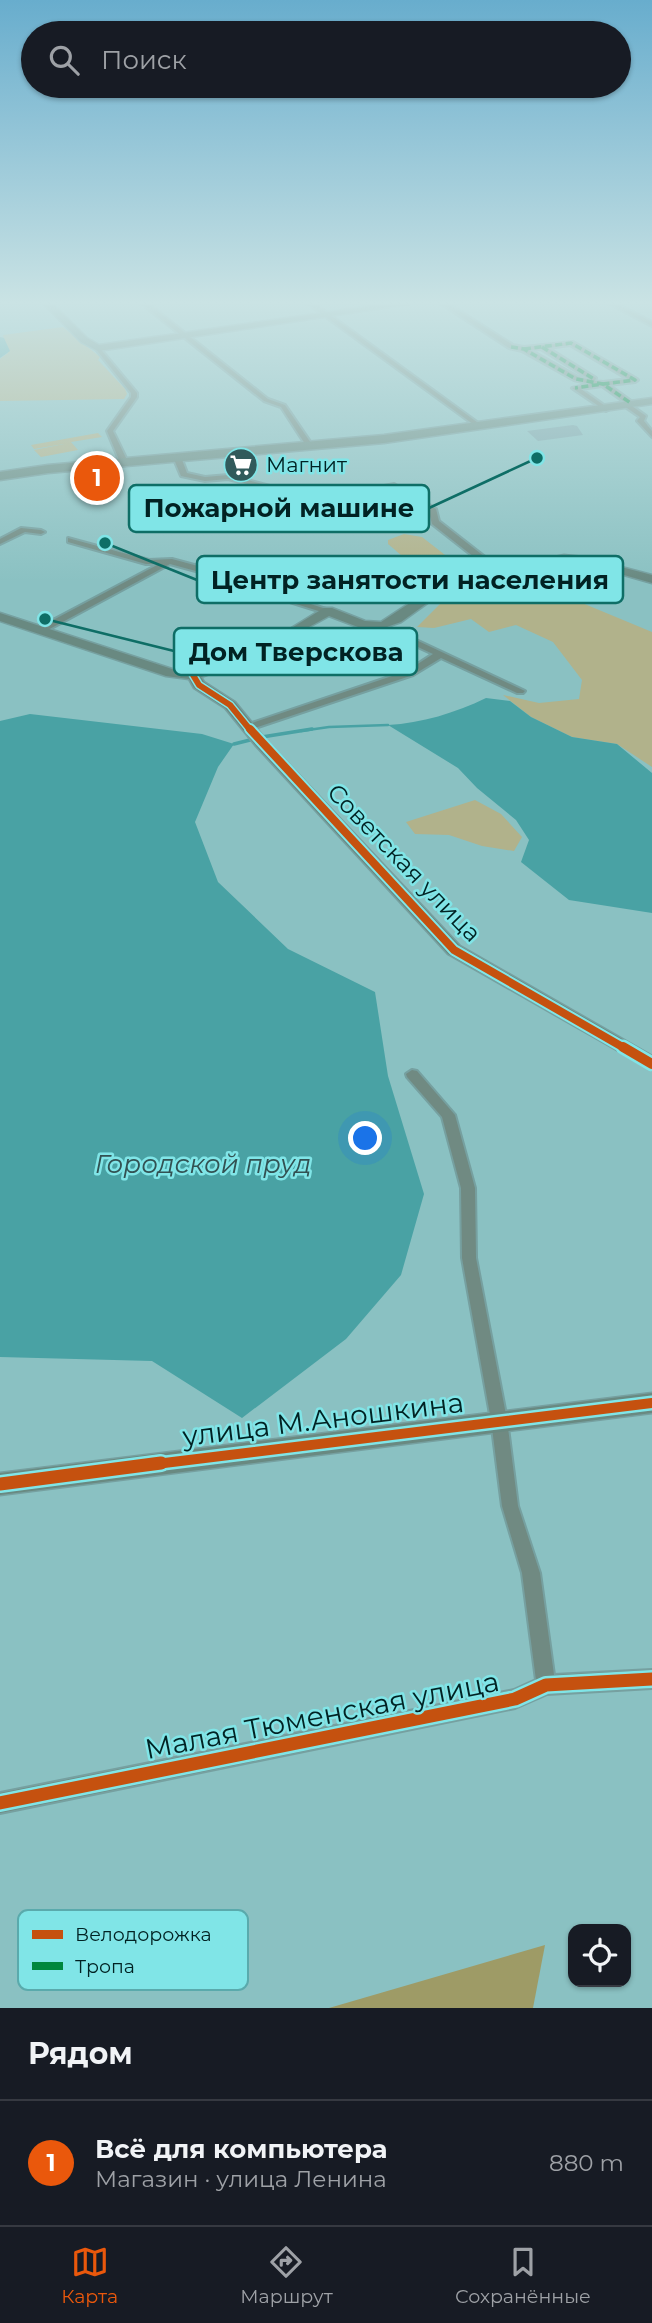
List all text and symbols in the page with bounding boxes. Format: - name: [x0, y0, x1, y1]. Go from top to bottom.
- search box: [21, 21, 631, 98]
- icon: search: [45, 41, 83, 79]
- text: Поиск: [101, 44, 187, 76]
- supermarket icon: Магнит: [222, 446, 260, 484]
- pin: 1: [74, 452, 120, 504]
- place label: Магнит: [266, 452, 347, 477]
- callout: Пожарной машине: [129, 485, 429, 532]
- text: Пожарной машине: [143, 492, 415, 524]
- callout: Центр занятости населения: [197, 556, 623, 603]
- text: Центр занятости населения: [211, 564, 609, 596]
- callout: Дом Тверскова: [174, 628, 417, 675]
- text: Дом Тверскова: [189, 636, 403, 668]
- street label: Советская улица: [322, 778, 487, 948]
- your location: [348, 1121, 382, 1155]
- water label: Городской пруд: [95, 1148, 311, 1180]
- street label: улица М.Аношкина: [180, 1385, 465, 1453]
- street label: Малая Тюменская улица: [142, 1664, 502, 1766]
- legend: [18, 1910, 248, 1990]
- text: Велодорожка: [75, 1923, 212, 1946]
- map controls: [568, 1924, 631, 1987]
- button: locate: [568, 1924, 631, 1987]
- text: Тропа: [75, 1955, 135, 1978]
- text: Рядом: [28, 2035, 133, 2072]
- text: Всё для компьютера: [95, 2133, 387, 2165]
- text: 1: [46, 2149, 56, 2177]
- text: 880 m: [549, 2149, 624, 2177]
- text: Магазин · улица Ленина: [95, 2165, 387, 2193]
- tab: Карта: [61, 2243, 118, 2308]
- tab: Маршрут: [240, 2243, 333, 2308]
- tab: Сохранённые: [455, 2243, 591, 2308]

